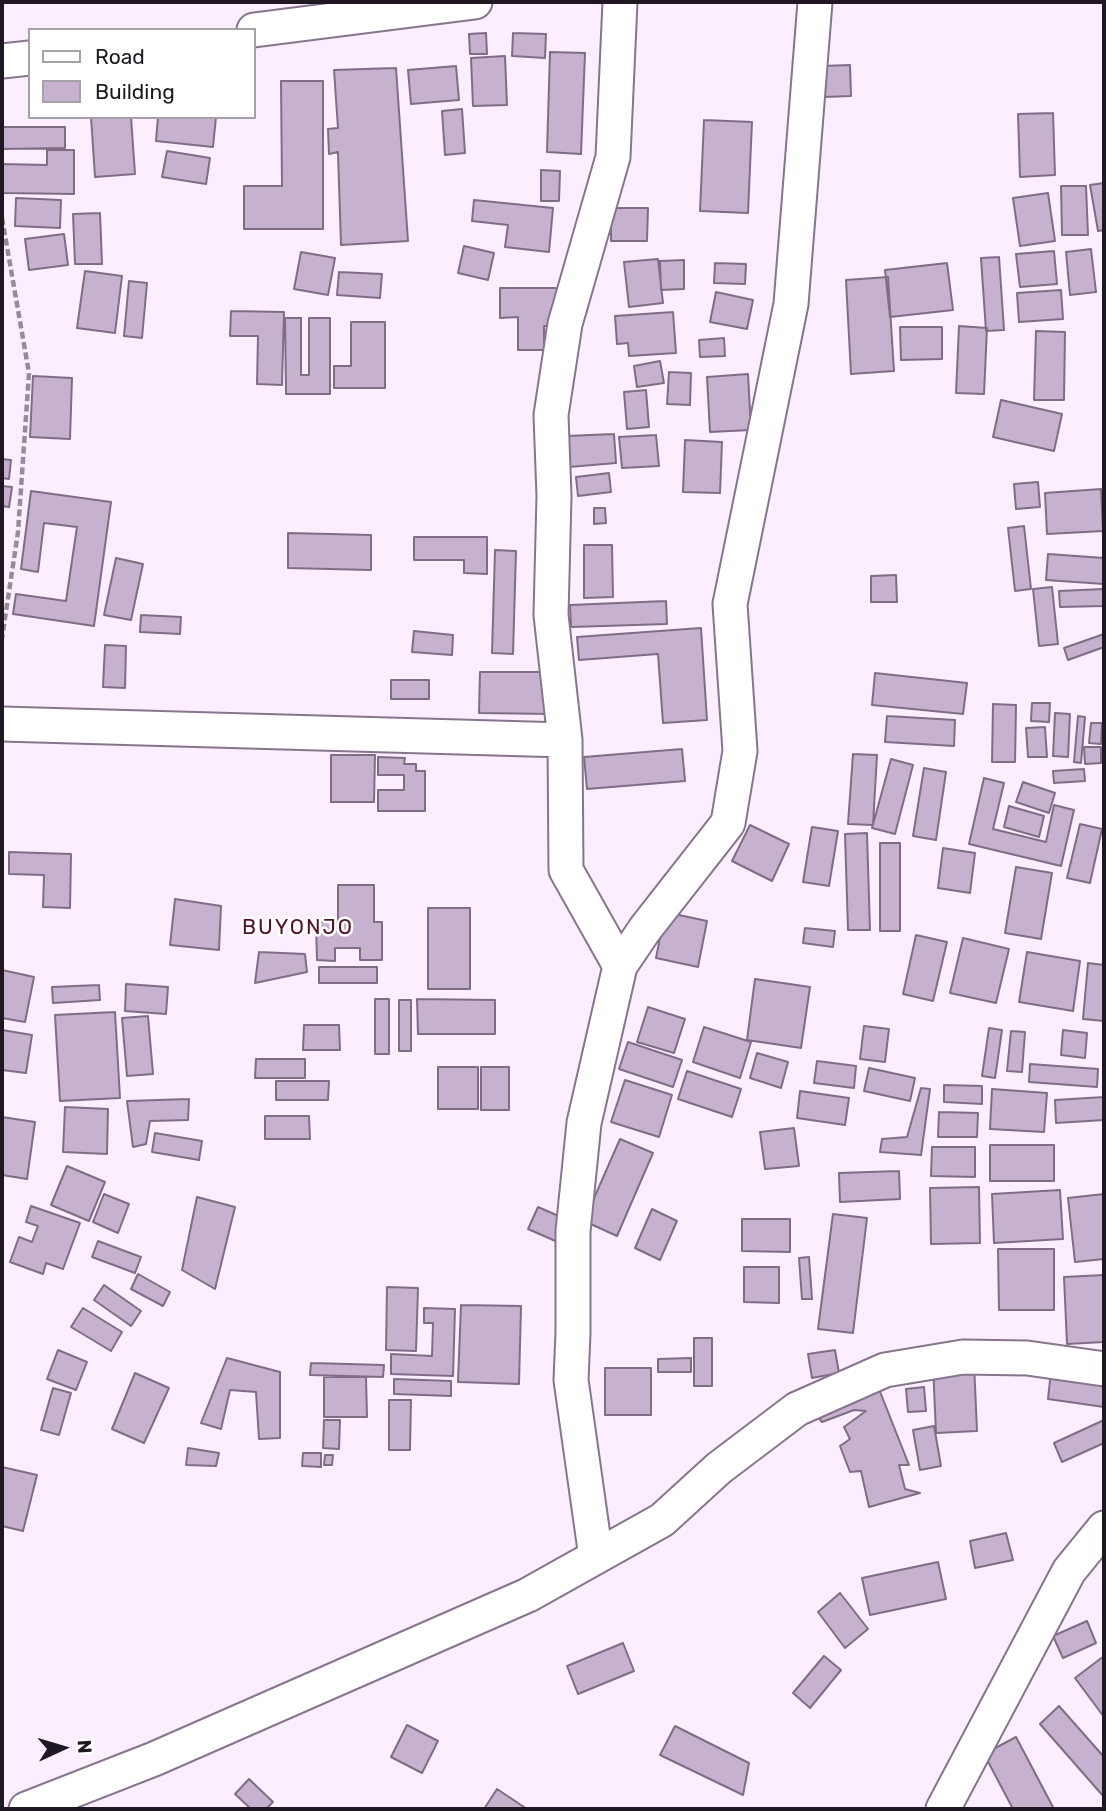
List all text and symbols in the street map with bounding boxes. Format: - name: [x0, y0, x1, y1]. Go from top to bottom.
- legend: [28, 28, 256, 119]
- text: Road: [95, 44, 145, 69]
- text: Building: [95, 79, 175, 104]
- district label: BUYONJO: [243, 915, 353, 941]
- north arrow: [28, 1713, 98, 1783]
- text: N: [72, 1739, 96, 1754]

